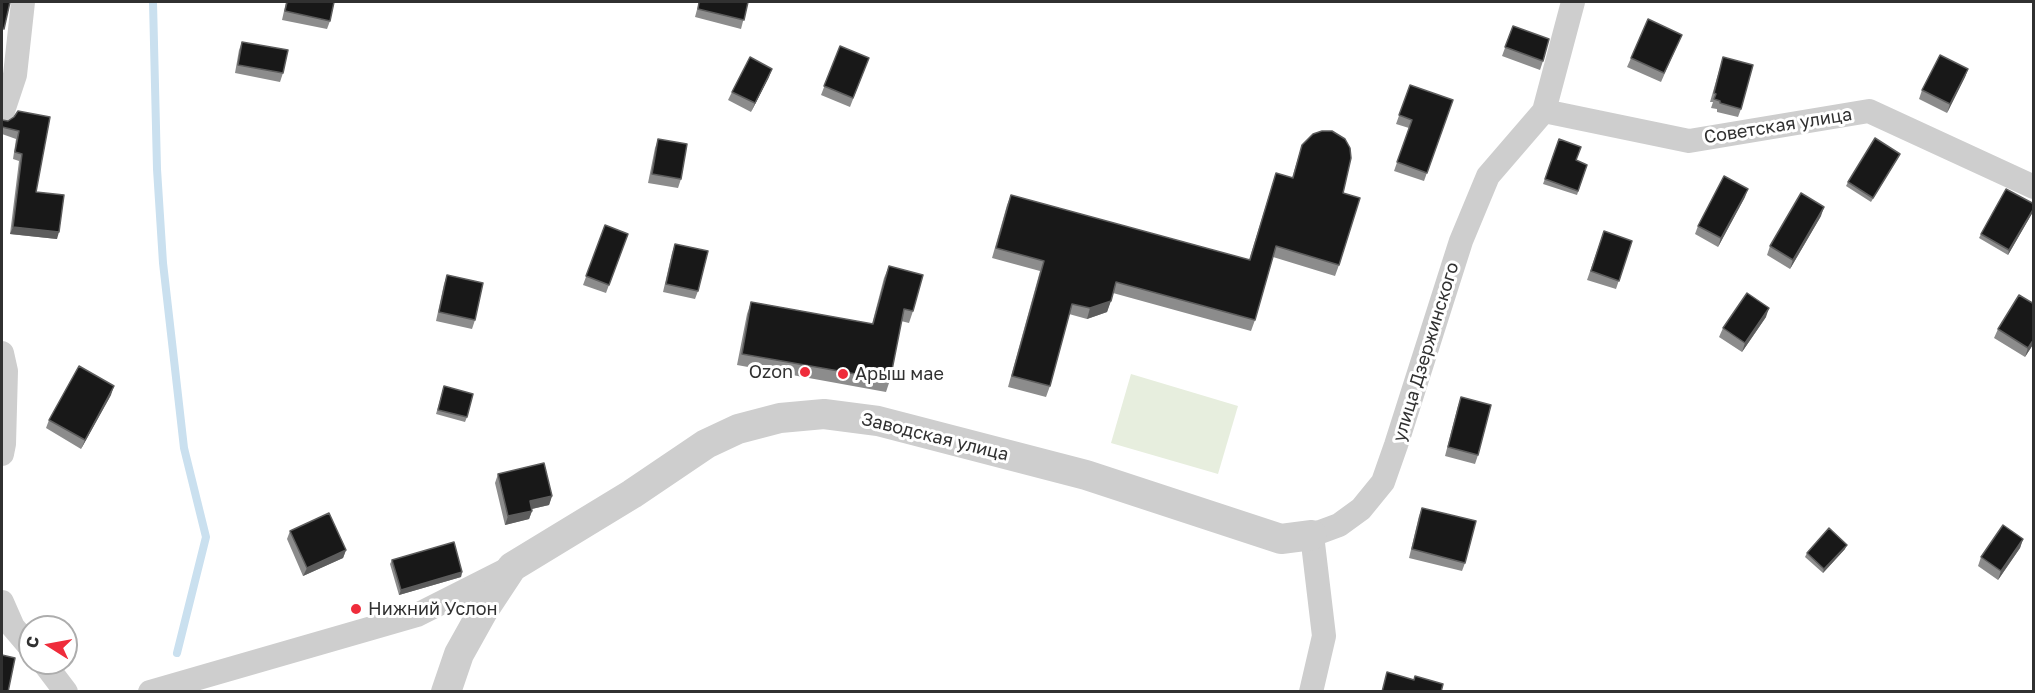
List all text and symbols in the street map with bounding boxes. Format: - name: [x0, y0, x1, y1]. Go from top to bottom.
- street label: Советская улица: [1702, 104, 1854, 148]
- street label: улица Дзержинского: [1388, 260, 1464, 444]
- place label: Ozon: [749, 361, 793, 383]
- place label: Арыш мае: [855, 363, 944, 385]
- marker: Ozon: [798, 365, 812, 379]
- marker: Арыш мае: [836, 367, 850, 381]
- street label: Заводская улица: [859, 408, 1011, 466]
- place label: Нижний Услон: [368, 598, 498, 620]
- marker: Нижний Услон: [349, 602, 363, 616]
- north arrow: [18, 615, 78, 675]
- text: С: [21, 634, 43, 649]

